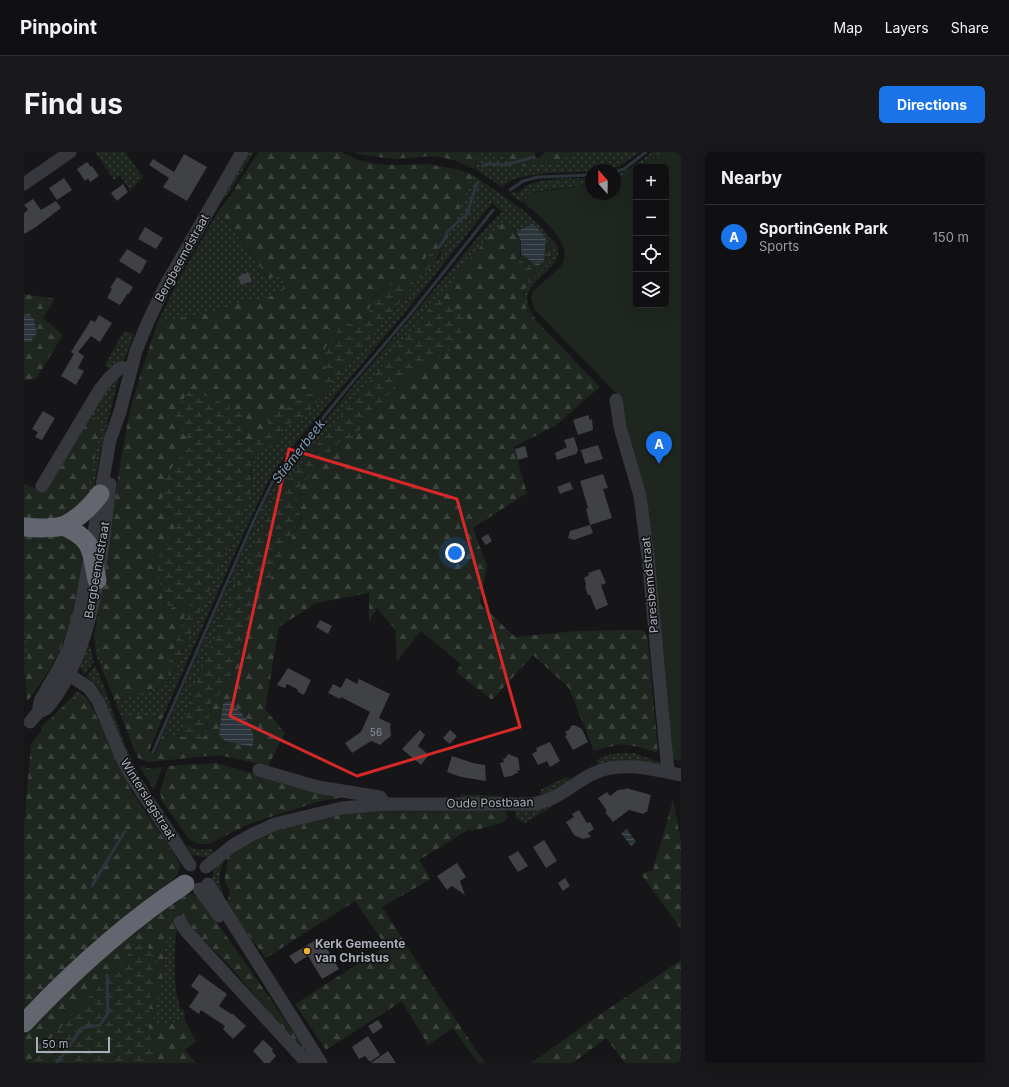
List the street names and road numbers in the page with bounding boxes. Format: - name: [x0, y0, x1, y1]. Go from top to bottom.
- street label: Bergbeemdstraat: [151, 211, 212, 304]
- street label: Bergbeemdstraat: [81, 520, 112, 619]
- street label: Paresbemdstraat: [638, 536, 661, 634]
- street label: Winterslagstraat: [118, 755, 179, 842]
- street label: Oude Postbaan: [446, 794, 534, 811]

